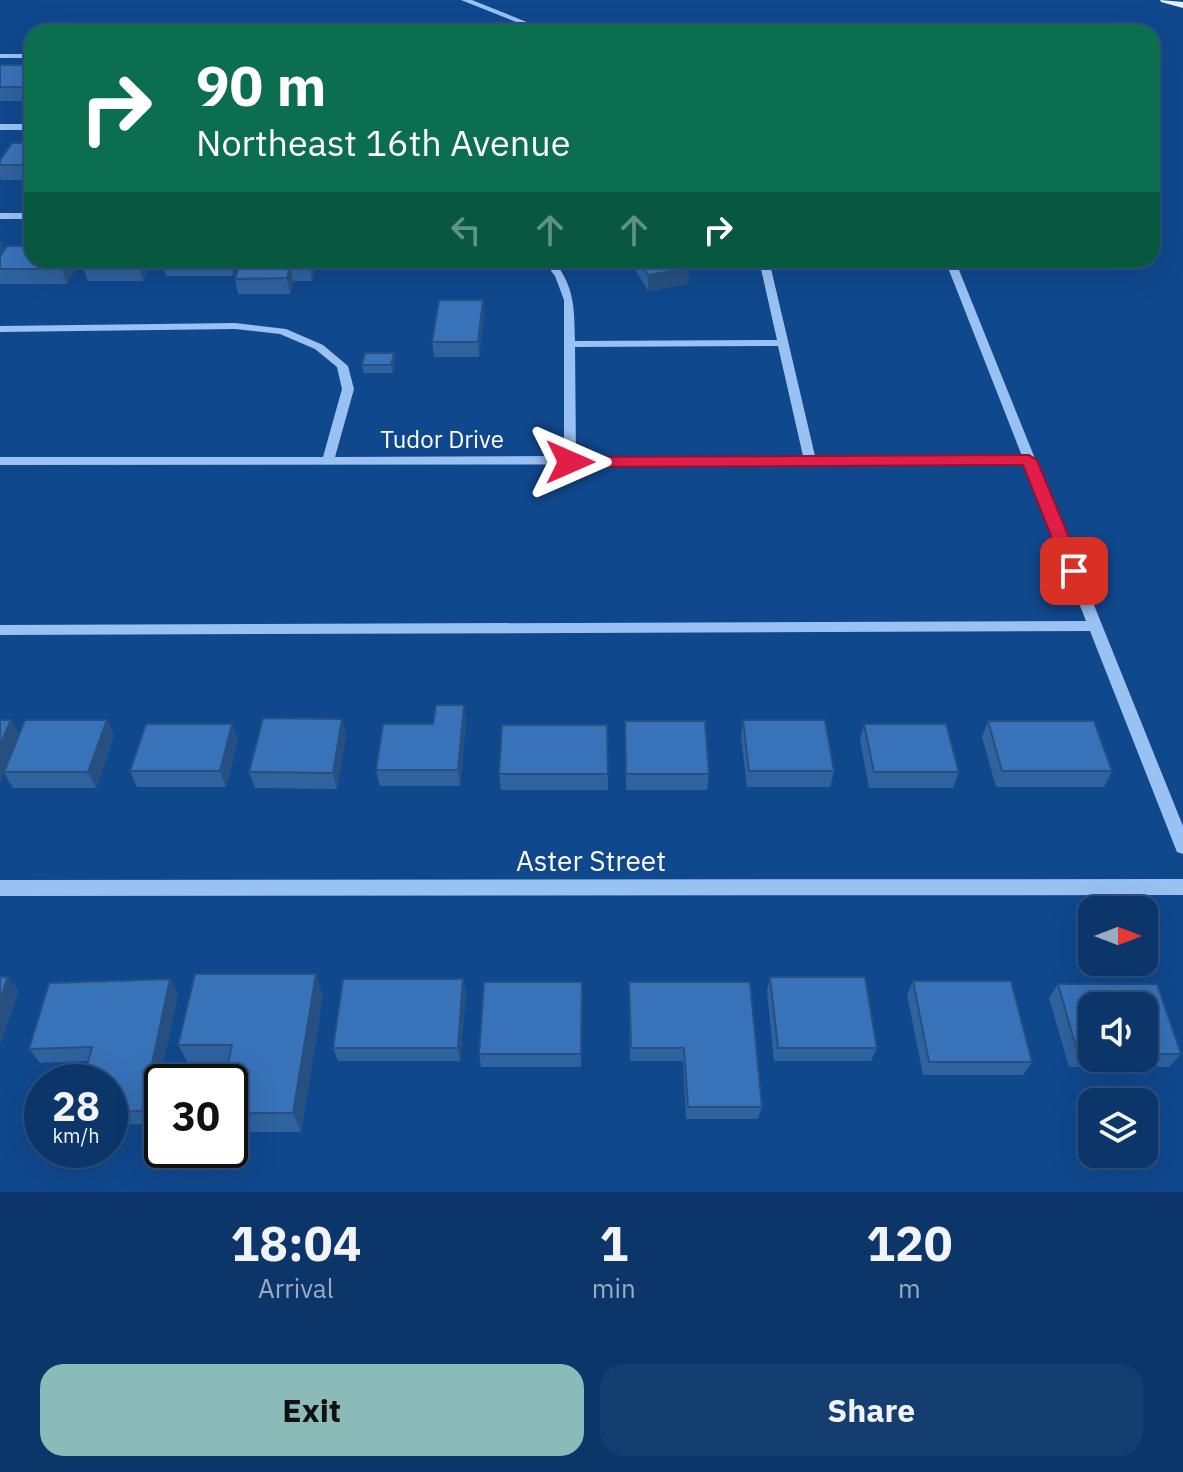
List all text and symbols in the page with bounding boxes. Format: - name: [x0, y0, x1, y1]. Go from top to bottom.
- text: 90 m: [196, 49, 326, 121]
- icon: right: [64, 56, 168, 160]
- text: Northeast 16th Avenue: [196, 119, 570, 166]
- icon: left: [444, 208, 488, 252]
- icon: ahead: [528, 208, 572, 252]
- icon: ahead: [612, 208, 656, 252]
- icon: right: [696, 208, 740, 252]
- position arrow: [528, 420, 612, 504]
- street label: Tudor Drive: [380, 423, 504, 455]
- pin: [1040, 537, 1108, 605]
- icon: arrive: [1052, 549, 1096, 593]
- street label: Aster Street: [516, 842, 666, 879]
- north arrow: [1078, 896, 1158, 976]
- map controls: [1078, 896, 1158, 1168]
- button: sound: [1078, 992, 1158, 1072]
- speed limit sign: 30: [144, 1064, 248, 1168]
- text: 28: [52, 1080, 100, 1132]
- button: layers: [1078, 1088, 1158, 1168]
- text: km/h: [52, 1122, 100, 1149]
- text: 18:04: [230, 1212, 361, 1274]
- text: 1: [599, 1212, 628, 1274]
- text: 120: [866, 1212, 953, 1274]
- text: Arrival: [258, 1271, 334, 1305]
- text: min: [592, 1271, 636, 1305]
- text: m: [898, 1271, 921, 1305]
- button: Exit: [40, 1364, 584, 1456]
- button: Share: [600, 1364, 1143, 1456]

